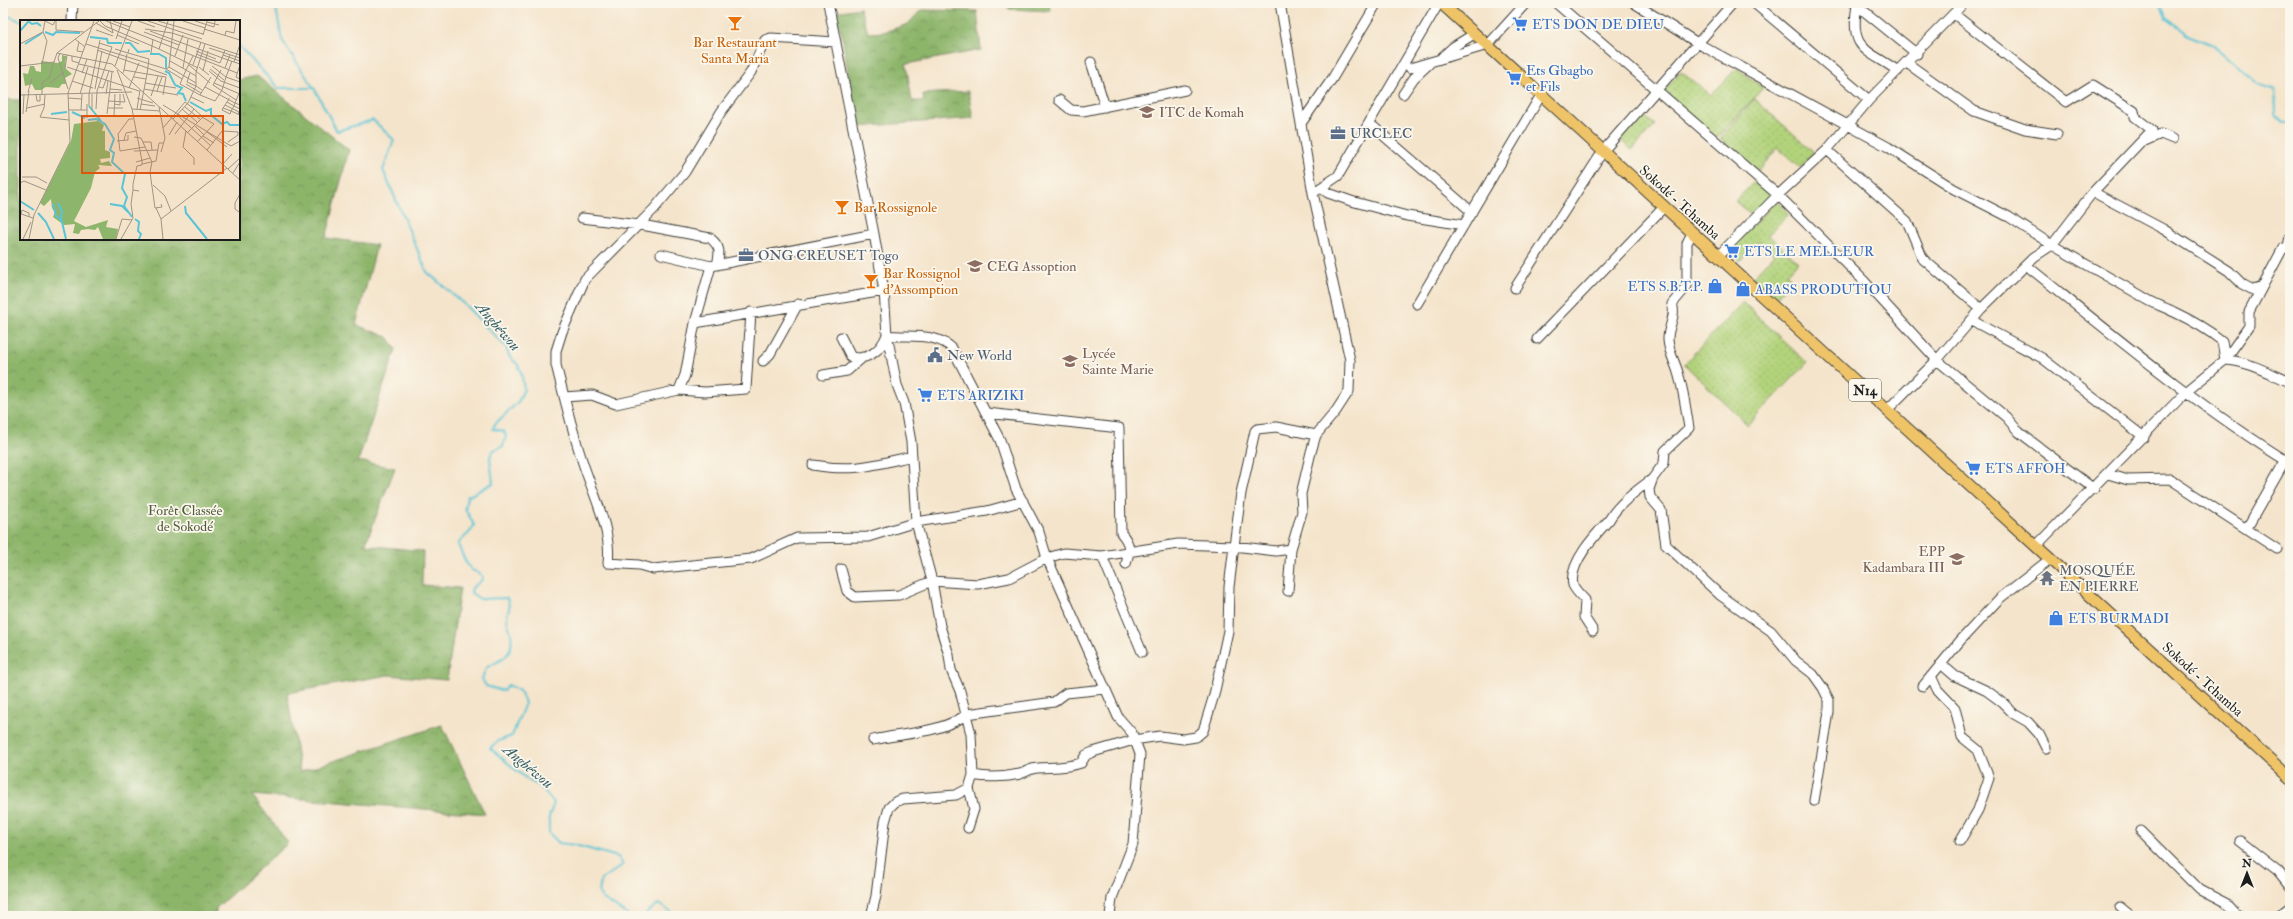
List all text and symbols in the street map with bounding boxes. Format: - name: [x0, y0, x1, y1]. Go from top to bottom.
- bar icon: Bar Restaurant Santa Maria: [726, 14, 744, 32]
- supermarket icon: ETS DON DE DIEU: [1511, 15, 1529, 33]
- place label: ETS DON DE DIEU: [1532, 16, 1665, 33]
- inset map: [20, 20, 240, 240]
- place label: Bar Restaurant Santa Maria: [693, 34, 777, 67]
- place label: Ets Gbagbo et Fils: [1526, 62, 1594, 95]
- supermarket icon: Ets Gbagbo et Fils: [1505, 69, 1523, 87]
- school or university icon: ITC de Komah: [1138, 103, 1156, 121]
- place label: ITC de Komah: [1159, 104, 1245, 121]
- office icon: URCLEC: [1329, 124, 1347, 142]
- place label: URCLEC: [1350, 125, 1412, 142]
- street label: Sokodé - Tchamba: [1636, 162, 1724, 243]
- bar icon: Bar Rossignole: [833, 198, 851, 216]
- place label: Bar Rossignole: [854, 199, 937, 216]
- supermarket icon: ETS LE MELLEUR: [1723, 242, 1741, 260]
- place label: ETS LE MELLEUR: [1744, 243, 1875, 260]
- office icon: ONG CREUSET Togo: [737, 246, 755, 264]
- place label: ONG CREUSET Togo: [758, 247, 899, 264]
- school or university icon: CEG Assoption: [966, 257, 984, 275]
- place label: CEG Assoption: [987, 258, 1077, 276]
- place label: Bar Rossignol d'Assomption: [883, 265, 961, 299]
- bar icon: Bar Rossignol d'Assomption: [862, 272, 880, 290]
- shop icon: ETS S.B.T.P.: [1706, 277, 1724, 295]
- place label: ETS S.B.T.P.: [1628, 278, 1703, 295]
- shop icon: ABASS PRODUTIOU: [1734, 280, 1752, 298]
- place label: ABASS PRODUTIOU: [1754, 281, 1892, 298]
- water label: Angbéwou: [470, 296, 524, 355]
- place label: Lycée Sainte Marie: [1082, 345, 1154, 378]
- public building icon: New World: [926, 346, 944, 364]
- place label: New World: [947, 347, 1012, 364]
- school or university icon: Lycée Sainte Marie: [1061, 352, 1079, 370]
- road number: N14: [1849, 379, 1881, 401]
- supermarket icon: ETS ARIZIKI: [916, 386, 934, 404]
- place label: ETS ARIZIKI: [937, 387, 1025, 404]
- supermarket icon: ETS AFFOH: [1964, 459, 1982, 477]
- place label: ETS AFFOH: [1985, 460, 2065, 477]
- park label: Forêt Classée de Sokodé: [148, 502, 222, 535]
- place label: EPP Kadambara III: [1863, 543, 1945, 576]
- school or university icon: EPP Kadambara III: [1948, 550, 1966, 568]
- place label: MOSQUÉE EN PIERRE: [2059, 562, 2139, 595]
- temple icon: MOSQUÉE EN PIERRE: [2038, 569, 2056, 587]
- shop icon: ETS BURMADI: [2047, 609, 2065, 627]
- place label: ETS BURMADI: [2068, 610, 2170, 627]
- street label: Sokodé - Tchamba: [2159, 639, 2247, 720]
- water label: Angbéwou: [497, 739, 557, 793]
- north arrow: [2227, 853, 2267, 893]
- text: N: [2241, 857, 2253, 870]

